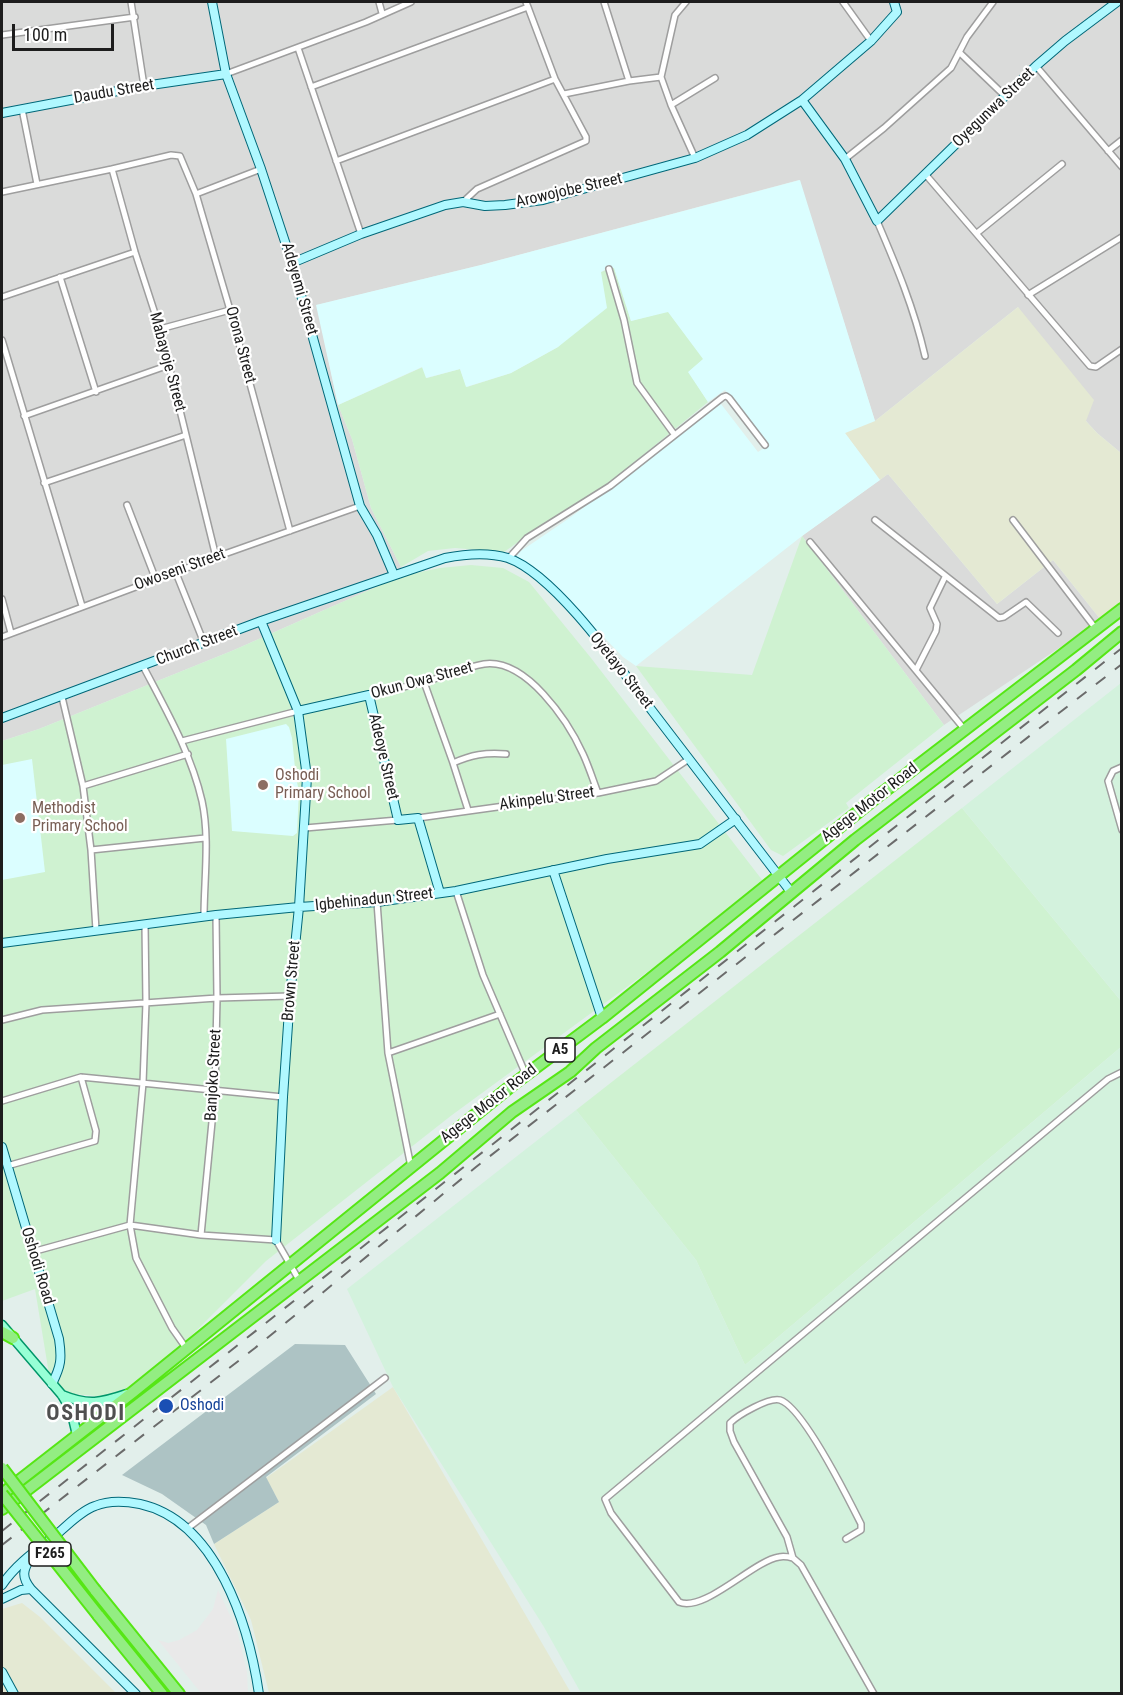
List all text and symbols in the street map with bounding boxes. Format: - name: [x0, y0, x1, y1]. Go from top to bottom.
- scale bar: [15, 12, 117, 50]
- text: 100 m: [23, 24, 67, 45]
- street label: Oyegunwa Street: [949, 64, 1039, 152]
- street label: Daudu Street: [72, 75, 156, 109]
- street label: Arowojobe Street: [514, 169, 624, 213]
- street label: Adeyemi Street: [277, 240, 321, 338]
- street label: Orona Street: [221, 304, 259, 386]
- street label: Mabayoje Street: [145, 310, 189, 414]
- street label: Owoseni Street: [132, 545, 228, 595]
- street label: Church Street: [154, 622, 240, 670]
- street label: Oyetayo Street: [585, 629, 657, 713]
- street label: Okun Owa Street: [369, 658, 475, 704]
- street label: Adeoye Street: [364, 712, 402, 802]
- street label: Agege Motor Road: [818, 759, 922, 847]
- place label: Oshodi Primary School: [275, 766, 371, 804]
- marker: Oshodi Primary School: [256, 778, 270, 792]
- street label: Akinpelu Street: [498, 783, 596, 815]
- place label: Methodist Primary School: [32, 799, 128, 837]
- marker: Methodist Primary School: [13, 811, 27, 825]
- street label: Igbehinadun Street: [314, 884, 434, 916]
- street label: Brown Street: [279, 940, 305, 1022]
- street label: Banjoko Street: [202, 1028, 226, 1122]
- road number: A5: [545, 1038, 575, 1062]
- street label: Agege Motor Road: [437, 1060, 541, 1148]
- street label: Oshodi Road: [16, 1225, 58, 1307]
- place label: Oshodi: [180, 1396, 224, 1416]
- marker: Oshodi: [157, 1397, 175, 1415]
- district label: OSHODI: [46, 1401, 126, 1427]
- road number: F265: [29, 1542, 71, 1566]

